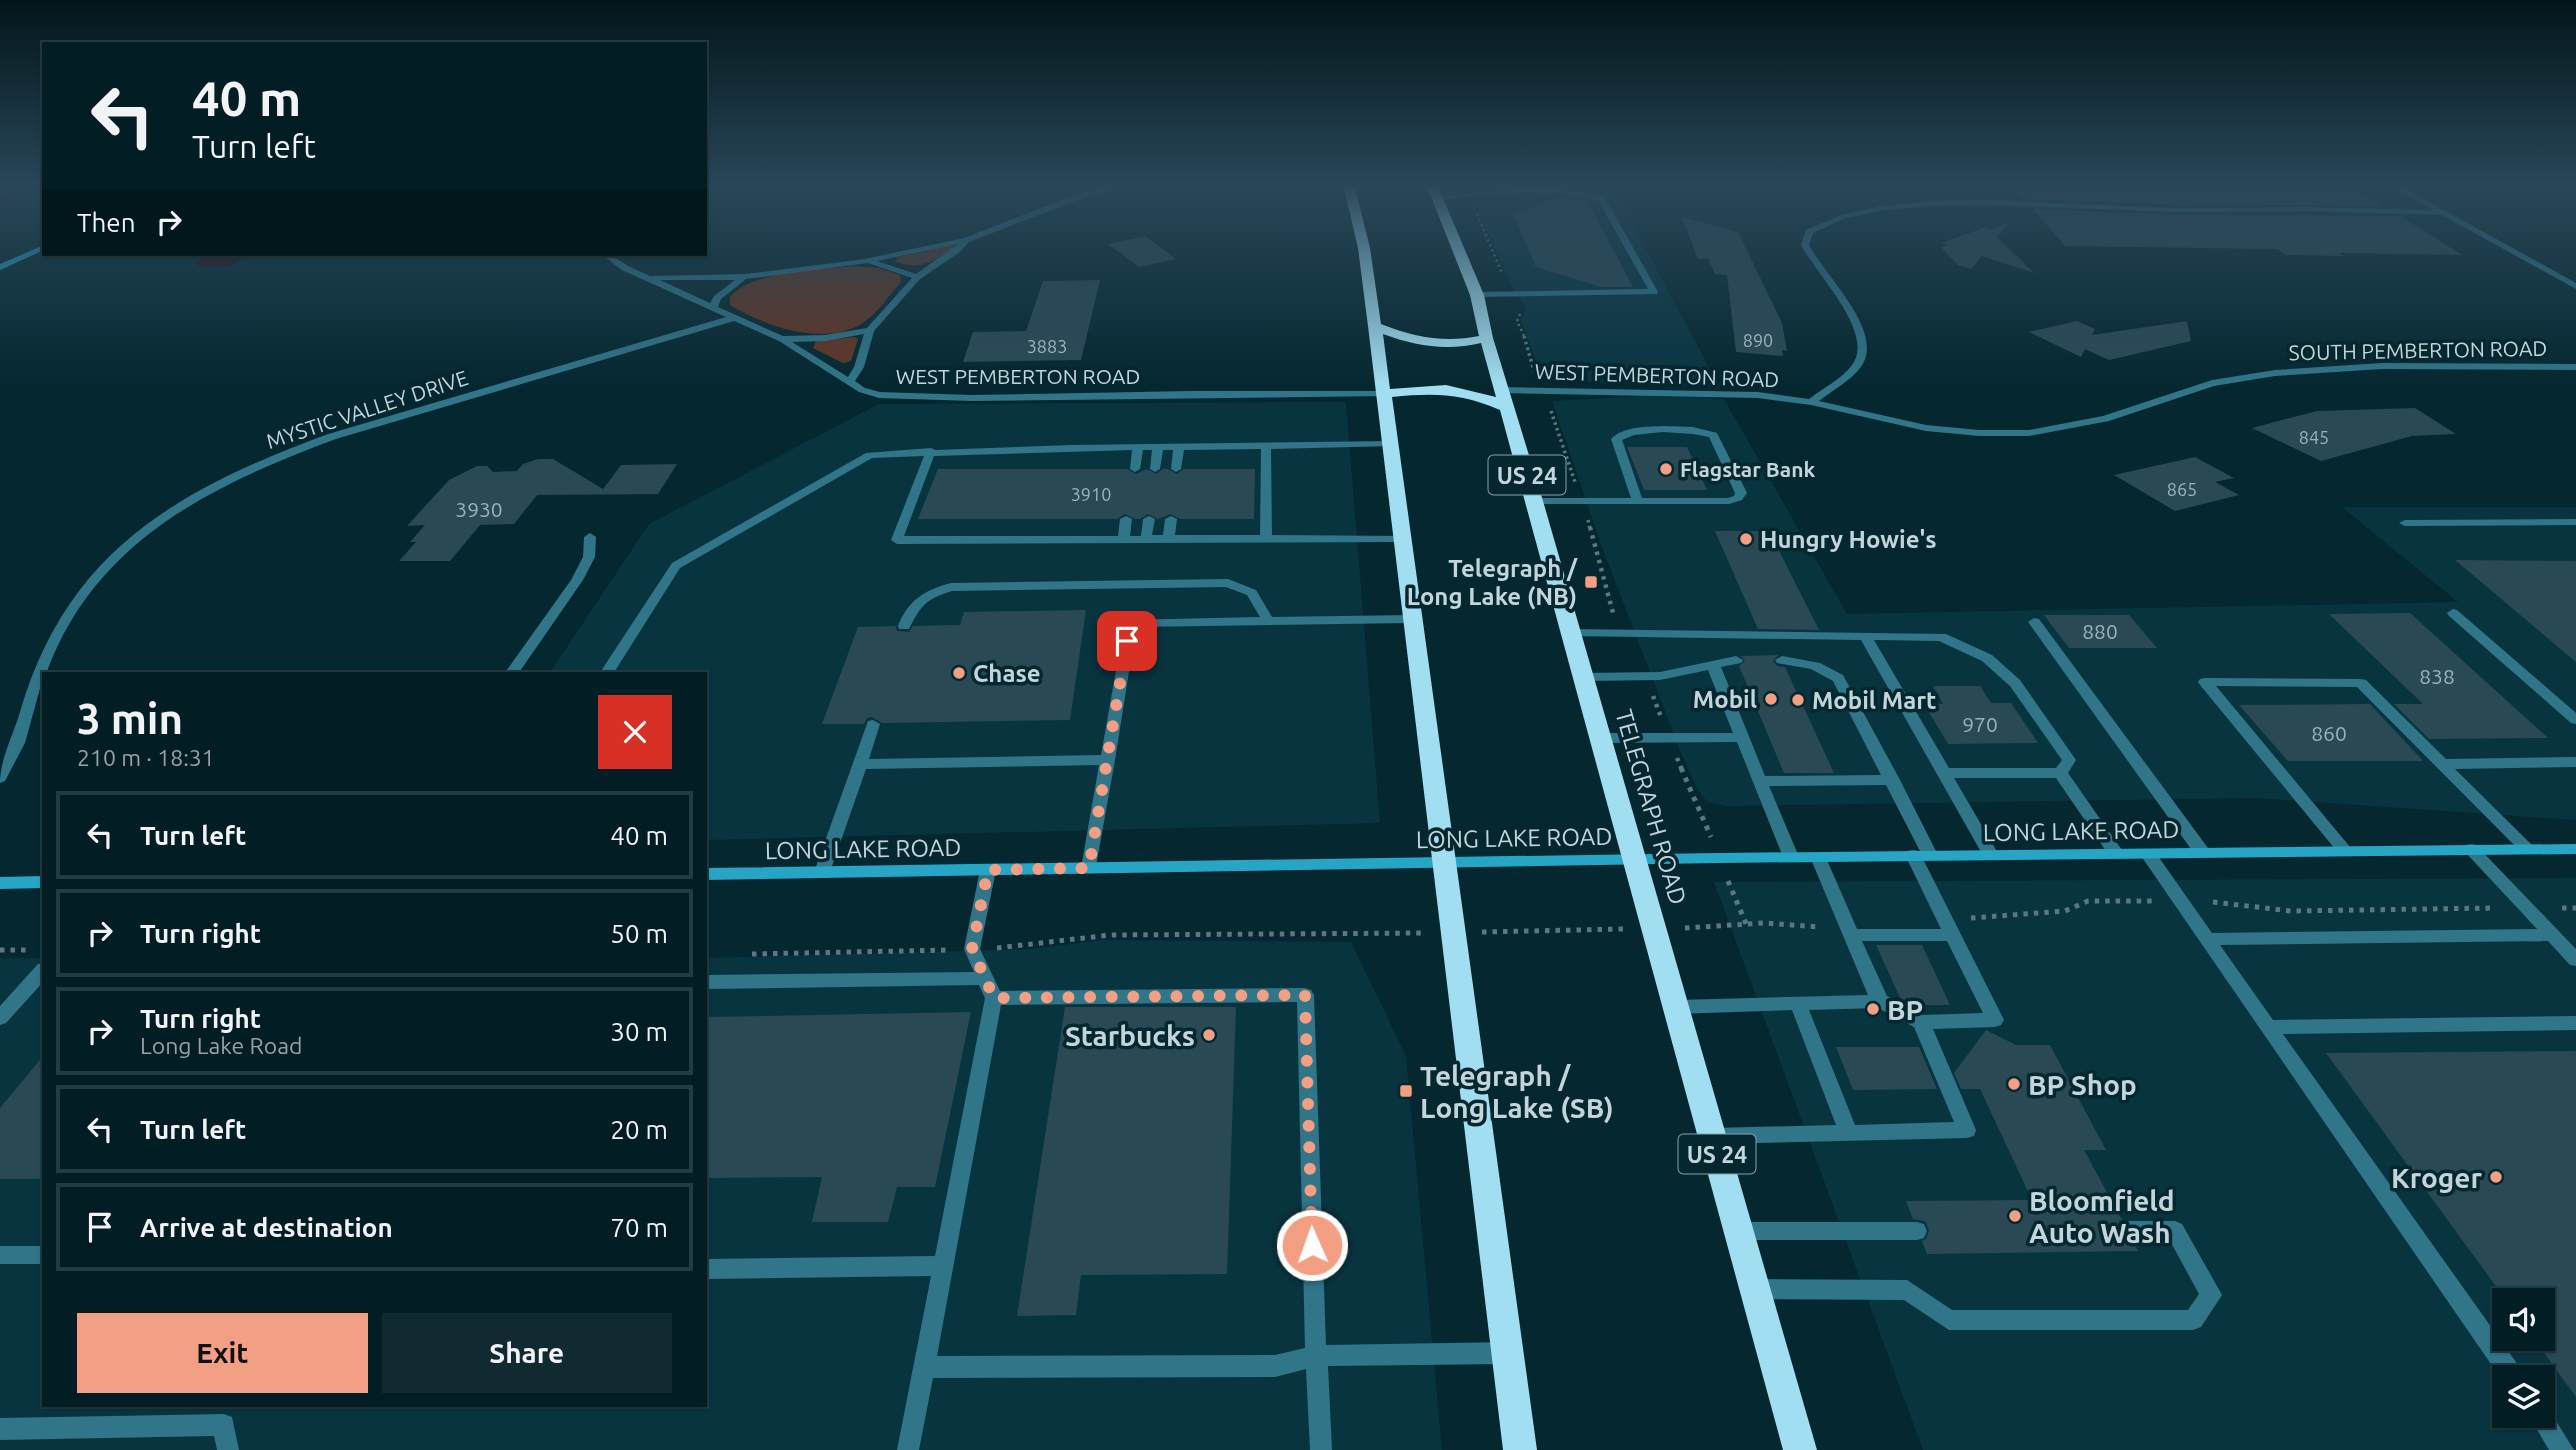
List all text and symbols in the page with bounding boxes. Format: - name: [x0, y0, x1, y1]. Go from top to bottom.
- icon: left: [77, 70, 168, 161]
- text: 40 m: [192, 70, 301, 125]
- text: Turn left: [192, 128, 316, 164]
- icon: right: [150, 203, 188, 241]
- text: Then: [77, 208, 136, 237]
- house number: 890: [1743, 330, 1773, 350]
- house number: 3883: [1027, 336, 1067, 356]
- street label: SOUTH PEMBERTON ROAD: [2289, 336, 2547, 364]
- street label: WEST PEMBERTON ROAD: [1534, 359, 1780, 391]
- street label: WEST PEMBERTON ROAD: [896, 364, 1140, 388]
- street label: MYSTIC VALLEY DRIVE: [263, 365, 471, 453]
- house number: 845: [2299, 427, 2329, 447]
- road number: US 24: [1488, 456, 1566, 495]
- place label: Flagstar Bank: [1680, 457, 1815, 481]
- marker: Flagstar Bank: [1658, 461, 1674, 477]
- house number: 865: [2167, 479, 2197, 499]
- house number: 3910: [1071, 484, 1111, 504]
- house number: 3930: [455, 497, 503, 521]
- place label: Hungry Howie's: [1760, 526, 1937, 553]
- marker: Hungry Howie's: [1738, 531, 1754, 547]
- place label: Telegraph / Long Lake (NB): [1407, 555, 1578, 610]
- marker: Telegraph / Long Lake (NB): [1583, 574, 1599, 590]
- pin: [1097, 611, 1157, 671]
- house number: 880: [2082, 619, 2118, 643]
- icon: arrive: [1108, 622, 1146, 660]
- place label: Chase: [973, 660, 1041, 687]
- house number: 838: [2419, 664, 2455, 688]
- marker: Chase: [951, 665, 967, 681]
- place label: Mobil: [1693, 686, 1757, 713]
- place label: Mobil Mart: [1812, 687, 1936, 714]
- marker: Mobil: [1763, 691, 1779, 707]
- marker: Mobil Mart: [1790, 692, 1806, 708]
- text: 3 min: [77, 695, 183, 742]
- button: close: [598, 695, 672, 769]
- street label: TELEGRAPH ROAD: [1610, 706, 1692, 908]
- house number: 970: [1962, 712, 1998, 736]
- house number: 860: [2311, 721, 2347, 745]
- text: 210 m · 18:31: [77, 745, 215, 770]
- icon: left: [81, 816, 119, 854]
- street label: LONG LAKE ROAD: [1983, 816, 2179, 846]
- text: Turn left: [140, 821, 246, 850]
- text: 40 m: [610, 821, 668, 850]
- street label: LONG LAKE ROAD: [1416, 823, 1612, 853]
- street label: LONG LAKE ROAD: [765, 834, 961, 864]
- icon: right: [81, 914, 119, 952]
- text: Turn right: [140, 919, 261, 948]
- text: 50 m: [610, 919, 668, 948]
- place label: BP: [1887, 994, 1923, 1025]
- marker: BP: [1865, 1001, 1881, 1017]
- text: Turn right: [140, 1004, 261, 1033]
- icon: right: [81, 1012, 119, 1050]
- text: 30 m: [610, 1017, 668, 1046]
- place label: Starbucks: [1065, 1020, 1195, 1051]
- marker: Starbucks: [1201, 1027, 1217, 1043]
- text: Long Lake Road: [140, 1033, 303, 1058]
- place label: Telegraph / Long Lake (SB): [1420, 1060, 1614, 1124]
- place label: BP Shop: [2028, 1069, 2137, 1100]
- marker: BP Shop: [2006, 1076, 2022, 1092]
- marker: Telegraph / Long Lake (SB): [1398, 1083, 1414, 1099]
- icon: left: [81, 1110, 119, 1148]
- text: Turn left: [140, 1115, 246, 1144]
- text: 20 m: [610, 1115, 668, 1144]
- road number: US 24: [1678, 1134, 1756, 1174]
- place label: Kroger: [2391, 1162, 2482, 1193]
- marker: Kroger: [2488, 1169, 2504, 1185]
- place label: Bloomfield Auto Wash: [2029, 1185, 2175, 1248]
- icon: arrive: [81, 1208, 119, 1246]
- position arrow: [1275, 1208, 1349, 1282]
- marker: Bloomfield Auto Wash: [2007, 1208, 2023, 1224]
- text: Arrive at destination: [140, 1213, 393, 1242]
- text: 70 m: [610, 1213, 668, 1242]
- map controls: [2492, 1288, 2555, 1428]
- button: sound: [2492, 1288, 2555, 1351]
- button: Exit: [77, 1313, 368, 1393]
- button: Share: [382, 1313, 672, 1393]
- button: layers: [2492, 1365, 2555, 1428]

